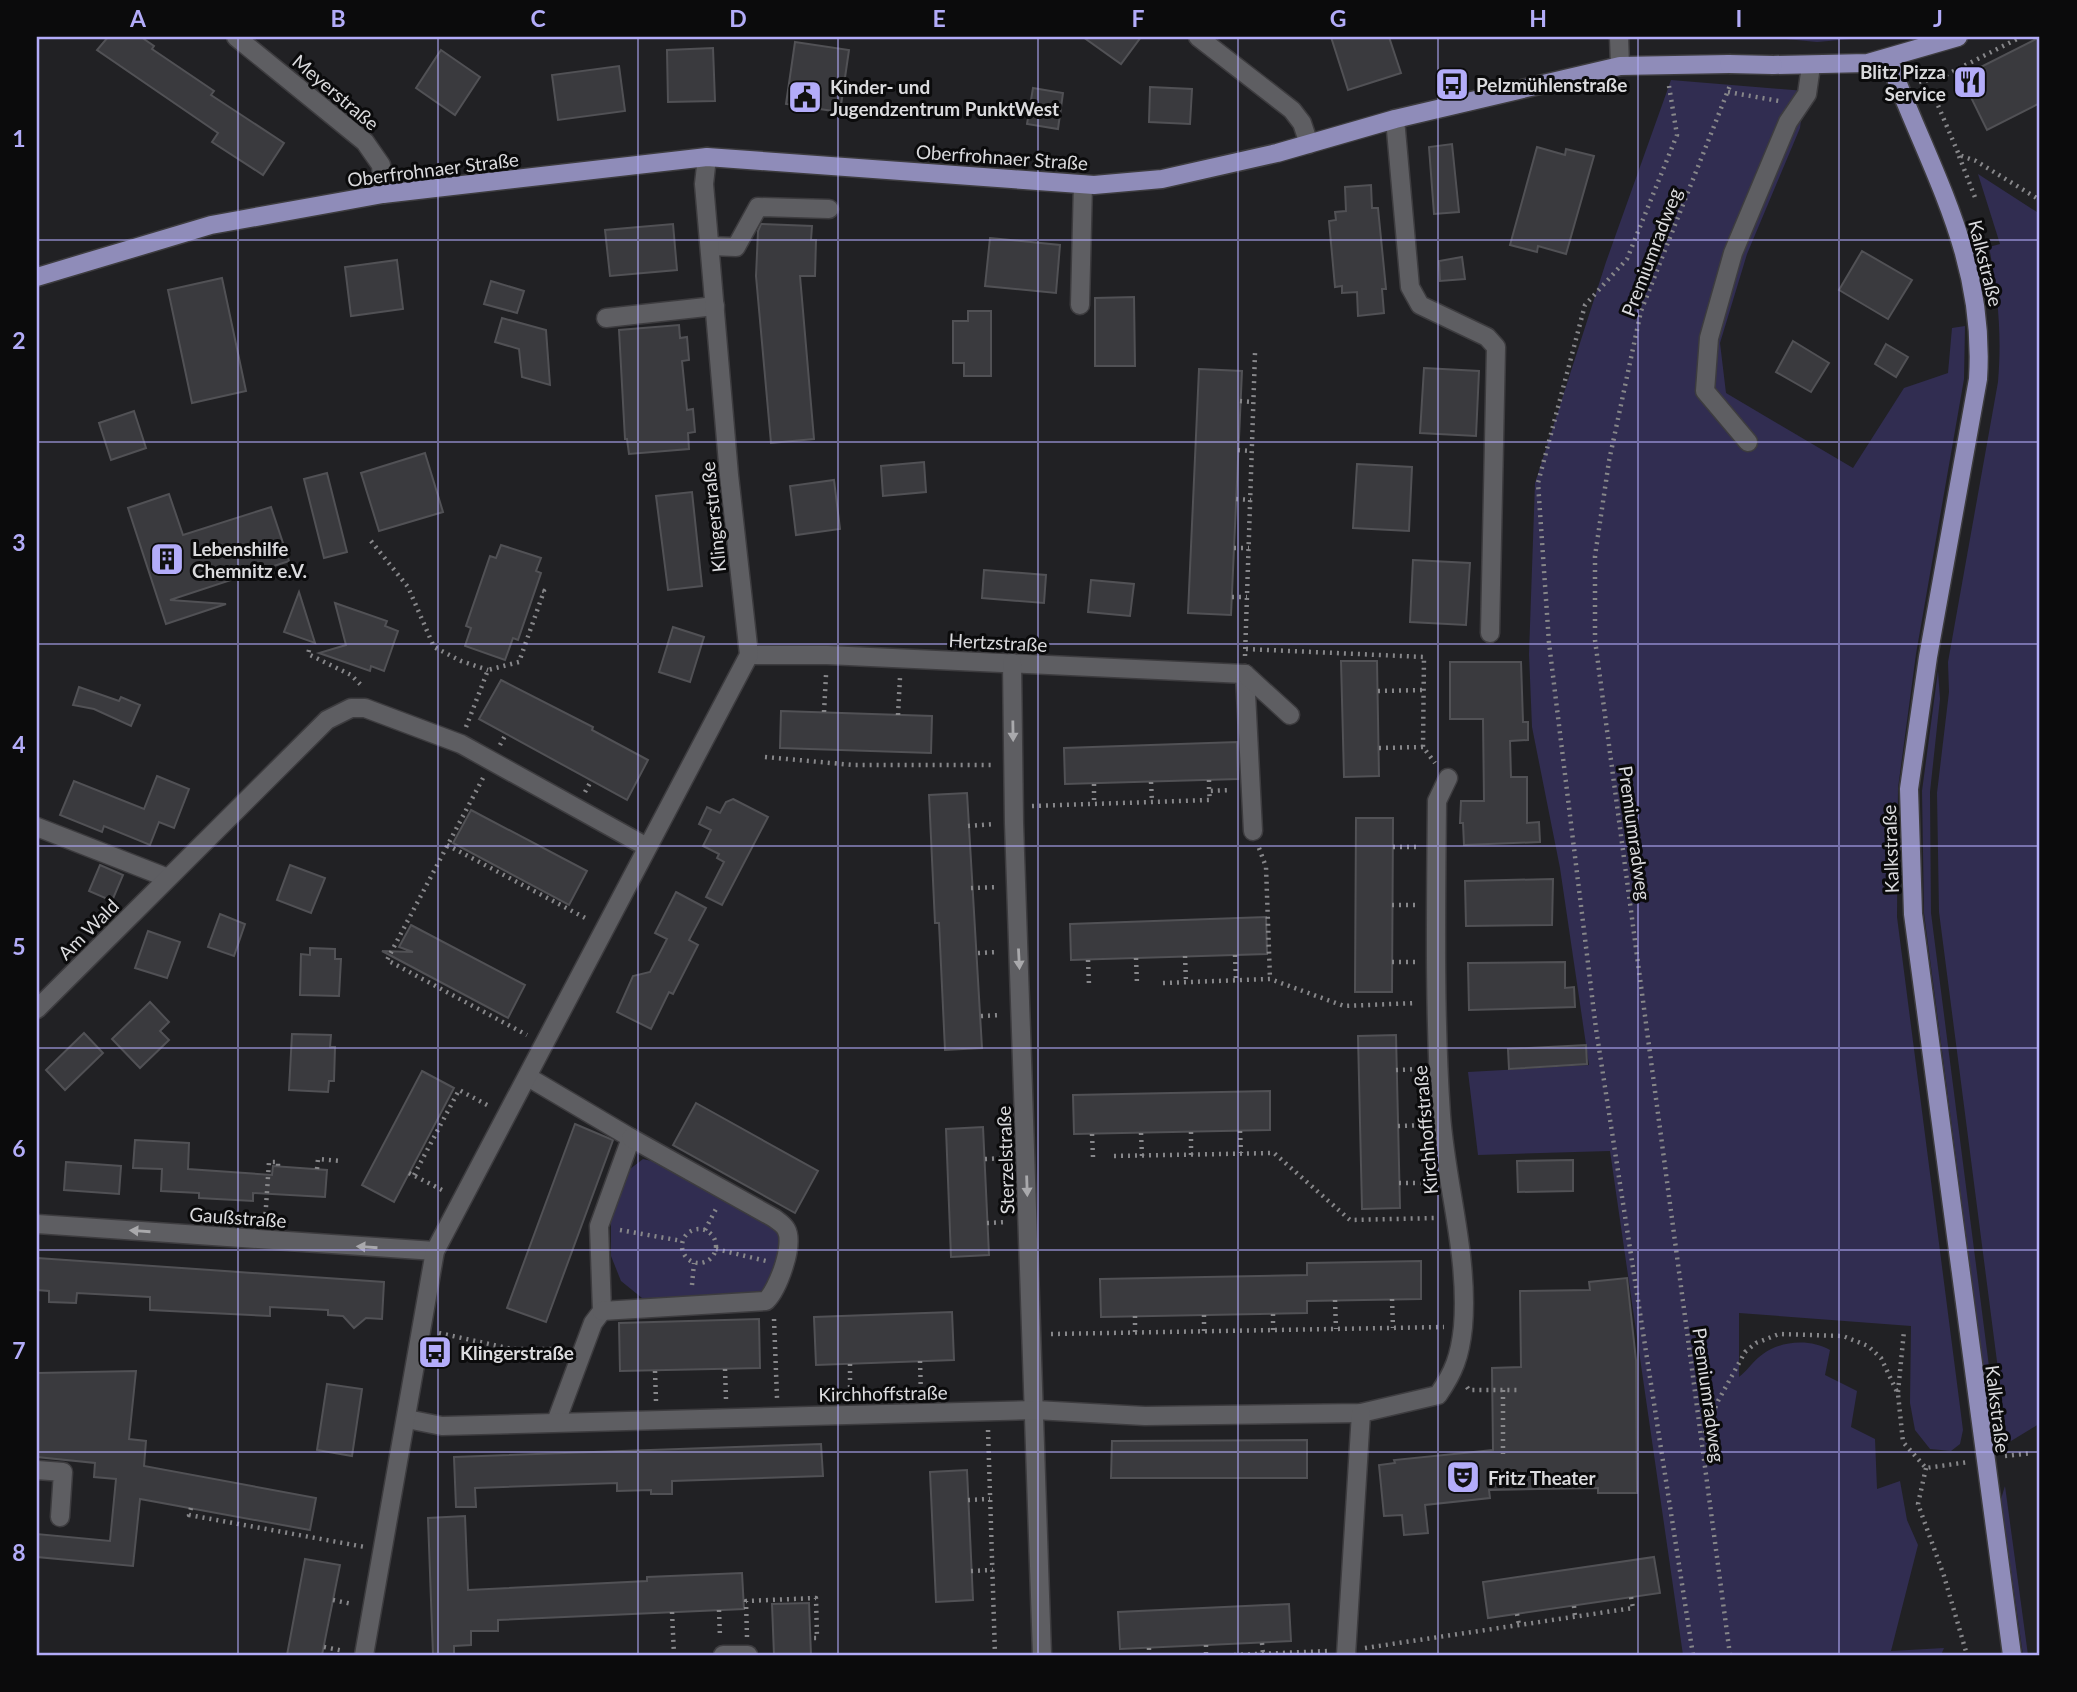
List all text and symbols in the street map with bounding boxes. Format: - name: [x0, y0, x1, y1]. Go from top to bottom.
- text: A: [129, 4, 147, 32]
- text: B: [330, 4, 346, 32]
- text: C: [530, 4, 546, 32]
- text: D: [729, 4, 747, 32]
- text: E: [932, 4, 946, 32]
- text: F: [1131, 4, 1145, 32]
- text: G: [1330, 4, 1346, 32]
- text: H: [1529, 4, 1547, 32]
- text: I: [1736, 4, 1742, 32]
- text: J: [1933, 4, 1943, 32]
- street label: Meyerstraße: [288, 49, 384, 135]
- place label: Blitz Pizza Service: [1860, 60, 1946, 105]
- restaurant icon: Blitz Pizza Service: [1951, 63, 1989, 101]
- bus stop icon: Pelzmühlenstraße: [1433, 65, 1471, 103]
- place label: Pelzmühlenstraße: [1476, 73, 1627, 96]
- place label: Kinder- und Jugendzentrum PunktWest: [830, 75, 1059, 120]
- public building icon: Kinder- und Jugendzentrum PunktWest: [786, 78, 824, 116]
- text: 1: [12, 124, 26, 152]
- street label: Oberfrohnaer Straße: [915, 140, 1089, 174]
- street label: Oberfrohnaer Straße: [346, 147, 520, 191]
- street label: Premiumradweg: [1616, 184, 1686, 319]
- street label: Kalkstraße: [1964, 217, 2008, 309]
- text: 2: [12, 326, 26, 354]
- street label: Klingerstraße: [696, 461, 730, 573]
- text: 3: [12, 528, 26, 556]
- place label: Lebenshilfe Chemnitz e.V.: [192, 537, 307, 582]
- building icon: Lebenshilfe Chemnitz e.V.: [148, 540, 186, 578]
- street label: Hertzstraße: [948, 628, 1048, 656]
- one-way arrow: [1007, 721, 1019, 743]
- text: 4: [12, 730, 26, 758]
- street label: Premiumradweg: [1614, 764, 1656, 902]
- street label: Kalkstraße: [1877, 804, 1903, 894]
- street label: Am Wald: [53, 894, 123, 964]
- text: 5: [12, 932, 26, 960]
- one-way arrow: [1014, 948, 1025, 970]
- street label: Kirchhoffstraße: [1408, 1065, 1442, 1195]
- street label: Sterzelstraße: [992, 1105, 1018, 1215]
- text: 6: [12, 1134, 26, 1162]
- one-way arrow: [1022, 1175, 1033, 1197]
- street label: Gaußstraße: [189, 1202, 287, 1232]
- one-way arrow: [129, 1225, 151, 1236]
- one-way arrow: [356, 1241, 378, 1252]
- street label: Premiumradweg: [1688, 1326, 1730, 1464]
- bus stop icon: Klingerstraße: [416, 1333, 454, 1371]
- text: 7: [12, 1336, 26, 1364]
- place label: Klingerstraße: [460, 1341, 574, 1364]
- street label: Kalkstraße: [1981, 1364, 2015, 1454]
- street label: Kirchhoffstraße: [818, 1380, 948, 1406]
- theatre icon: Fritz Theater: [1444, 1458, 1482, 1496]
- place label: Fritz Theater: [1488, 1466, 1596, 1489]
- text: 8: [12, 1538, 26, 1566]

